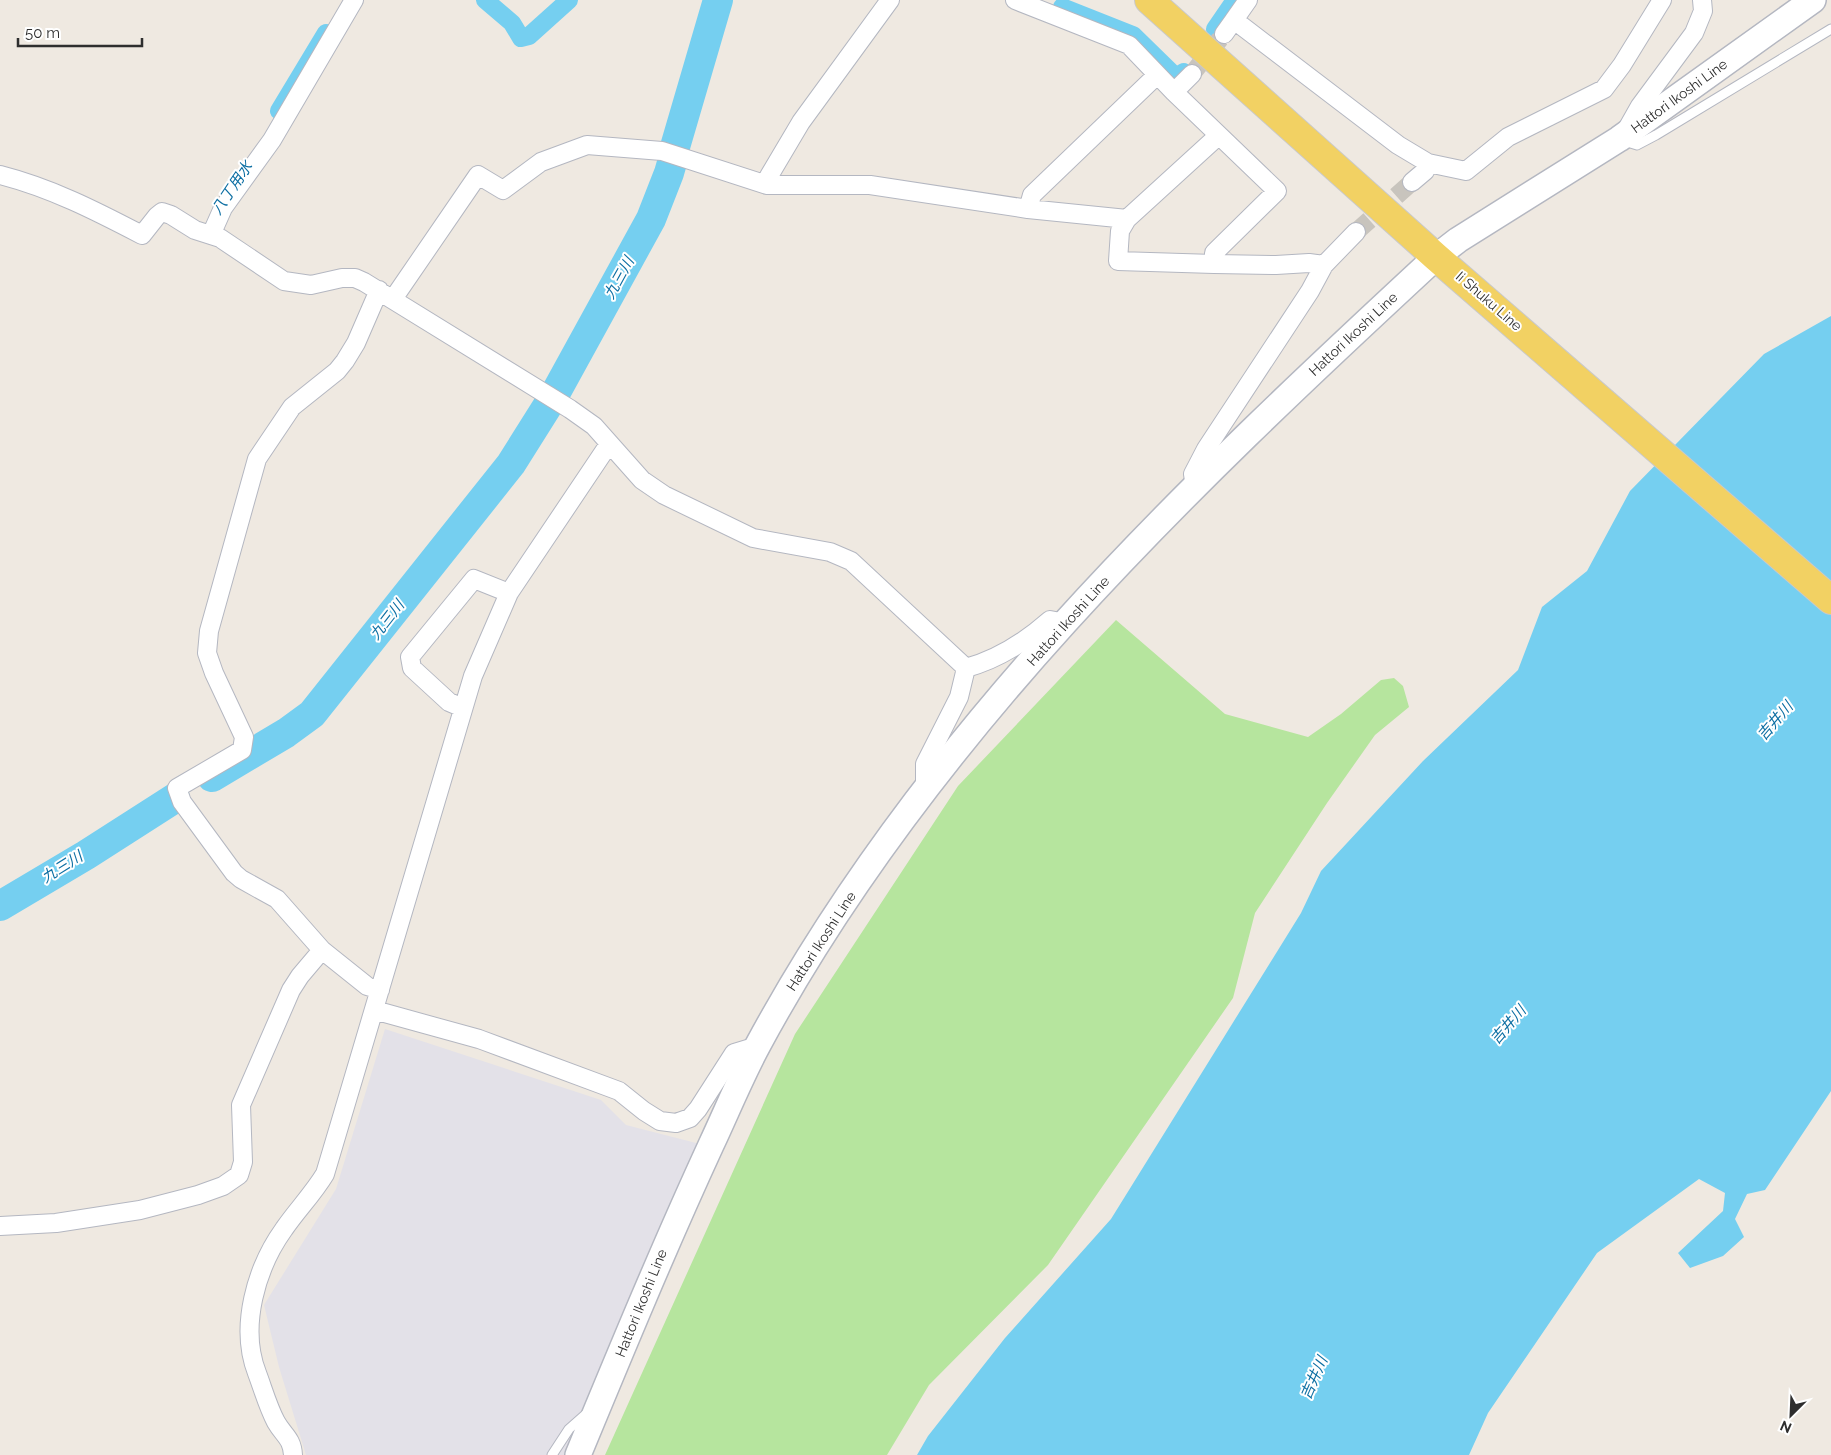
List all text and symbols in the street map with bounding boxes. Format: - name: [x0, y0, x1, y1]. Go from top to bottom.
- scale bar: [18, 15, 141, 47]
- text: 50 m: [25, 24, 60, 42]
- street label: Hattori Ikoshi Line: [1628, 56, 1730, 136]
- water label: 八丁用水: [208, 156, 257, 218]
- water label: 九三川: [600, 252, 639, 302]
- street label: Ii Shuku Line: [1453, 268, 1525, 334]
- street label: Hattori Ikoshi Line: [1306, 289, 1400, 379]
- street label: Hattori Ikoshi Line: [1024, 573, 1112, 669]
- water label: 九三川: [366, 595, 409, 643]
- water label: 吉井川: [1753, 697, 1798, 744]
- water label: 九三川: [38, 846, 88, 887]
- street label: Hattori Ikoshi Line: [783, 888, 859, 994]
- water label: 吉井川: [1486, 1001, 1531, 1048]
- street label: Hattori Ikoshi Line: [612, 1247, 670, 1359]
- water label: 吉井川: [1297, 1352, 1332, 1402]
- north arrow: [1766, 1390, 1816, 1440]
- text: N: [1778, 1417, 1794, 1436]

